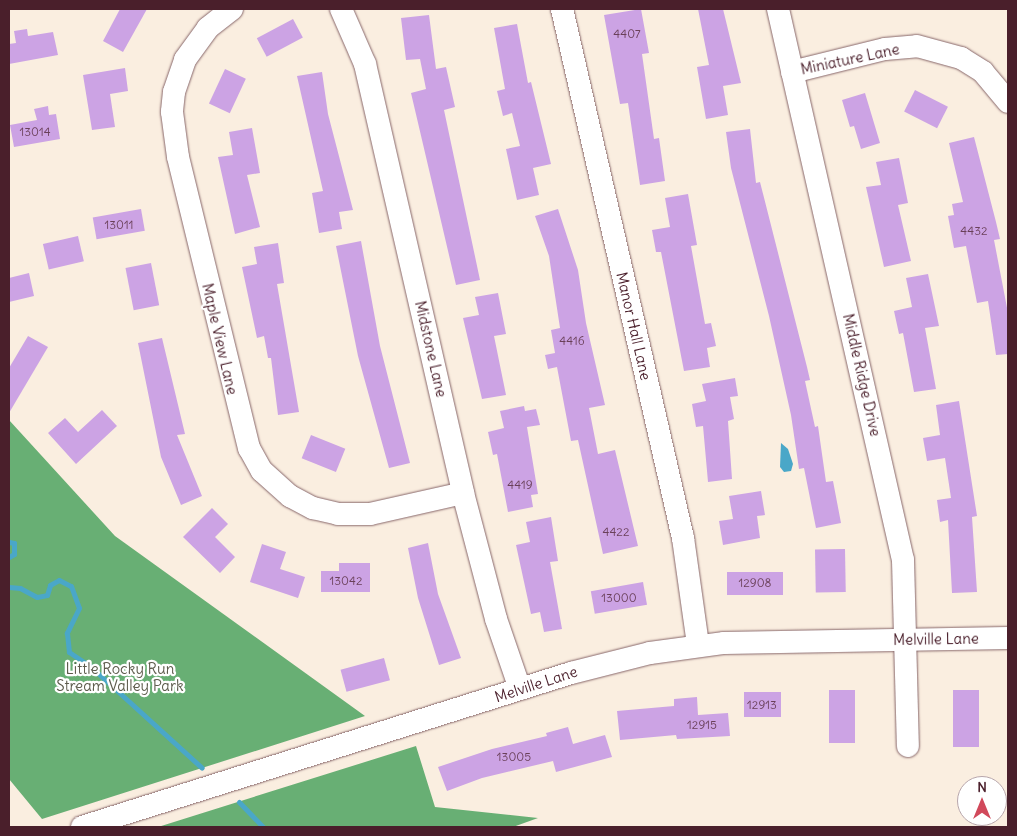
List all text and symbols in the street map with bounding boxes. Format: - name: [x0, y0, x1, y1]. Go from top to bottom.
- house number: 4407: [613, 27, 641, 41]
- street label: Miniature Lane: [799, 40, 901, 78]
- house number: 13014: [19, 125, 51, 139]
- house number: 13011: [104, 218, 134, 232]
- house number: 4432: [960, 224, 988, 238]
- street label: Manor Hall Lane: [613, 270, 655, 382]
- street label: Maple View Lane: [198, 282, 242, 396]
- street label: Midstone Lane: [411, 299, 451, 399]
- street label: Middle Ridge Drive: [839, 312, 885, 438]
- house number: 4416: [559, 334, 585, 348]
- house number: 4419: [507, 478, 533, 492]
- house number: 4422: [602, 525, 630, 539]
- house number: 13042: [330, 574, 362, 588]
- house number: 12908: [738, 576, 772, 590]
- house number: 13000: [601, 591, 637, 605]
- street label: Melville Lane: [893, 629, 979, 649]
- park label: Little Rocky Run Stream Valley Park: [56, 659, 184, 694]
- street label: Melville Lane: [492, 662, 580, 706]
- house number: 12913: [747, 698, 777, 712]
- house number: 12915: [687, 718, 717, 732]
- house number: 13005: [497, 750, 531, 764]
- north arrow: [957, 776, 1007, 826]
- text: N: [977, 778, 987, 796]

